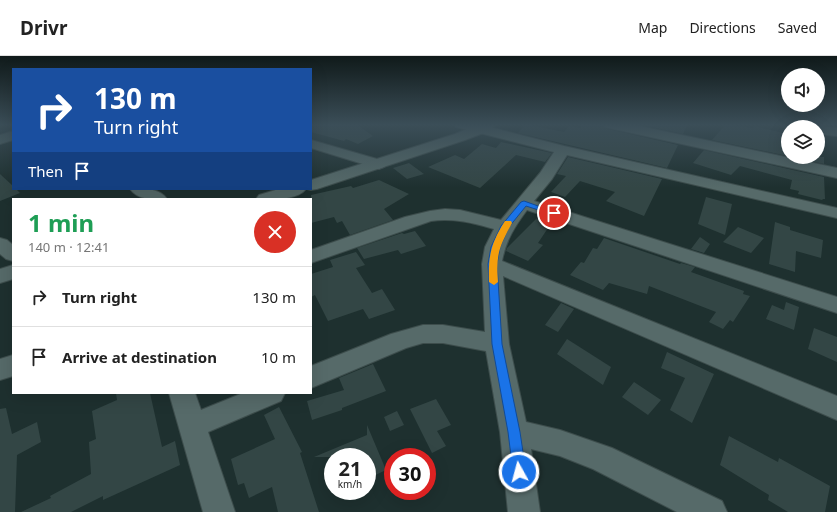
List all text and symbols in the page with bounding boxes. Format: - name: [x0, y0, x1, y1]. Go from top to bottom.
- text: Drivr: [20, 15, 67, 41]
- text: Map: [638, 18, 667, 37]
- text: Directions: [689, 18, 756, 37]
- text: Saved: [778, 18, 817, 37]
- map controls: [781, 68, 825, 164]
- button: sound: [781, 68, 825, 112]
- text: 130 m: [94, 79, 177, 117]
- icon: right: [28, 84, 80, 136]
- text: Turn right: [94, 115, 178, 139]
- button: layers: [781, 120, 825, 164]
- icon: arrive: [71, 160, 93, 182]
- text: Then: [28, 161, 63, 181]
- pin: [537, 196, 571, 230]
- icon: arrive: [543, 202, 565, 224]
- text: 1 min: [28, 206, 94, 239]
- button: close: [254, 211, 296, 253]
- text: 140 m · 12:41: [28, 238, 109, 256]
- icon: right: [28, 286, 50, 308]
- text: Turn right: [62, 287, 137, 307]
- text: 130 m: [252, 287, 296, 307]
- icon: arrive: [28, 346, 50, 368]
- text: Arrive at destination: [62, 347, 217, 367]
- text: 10 m: [261, 347, 296, 367]
- speed limit sign: 30: [384, 448, 436, 500]
- position arrow: [498, 451, 540, 493]
- text: 21: [339, 455, 361, 482]
- text: km/h: [338, 477, 362, 491]

